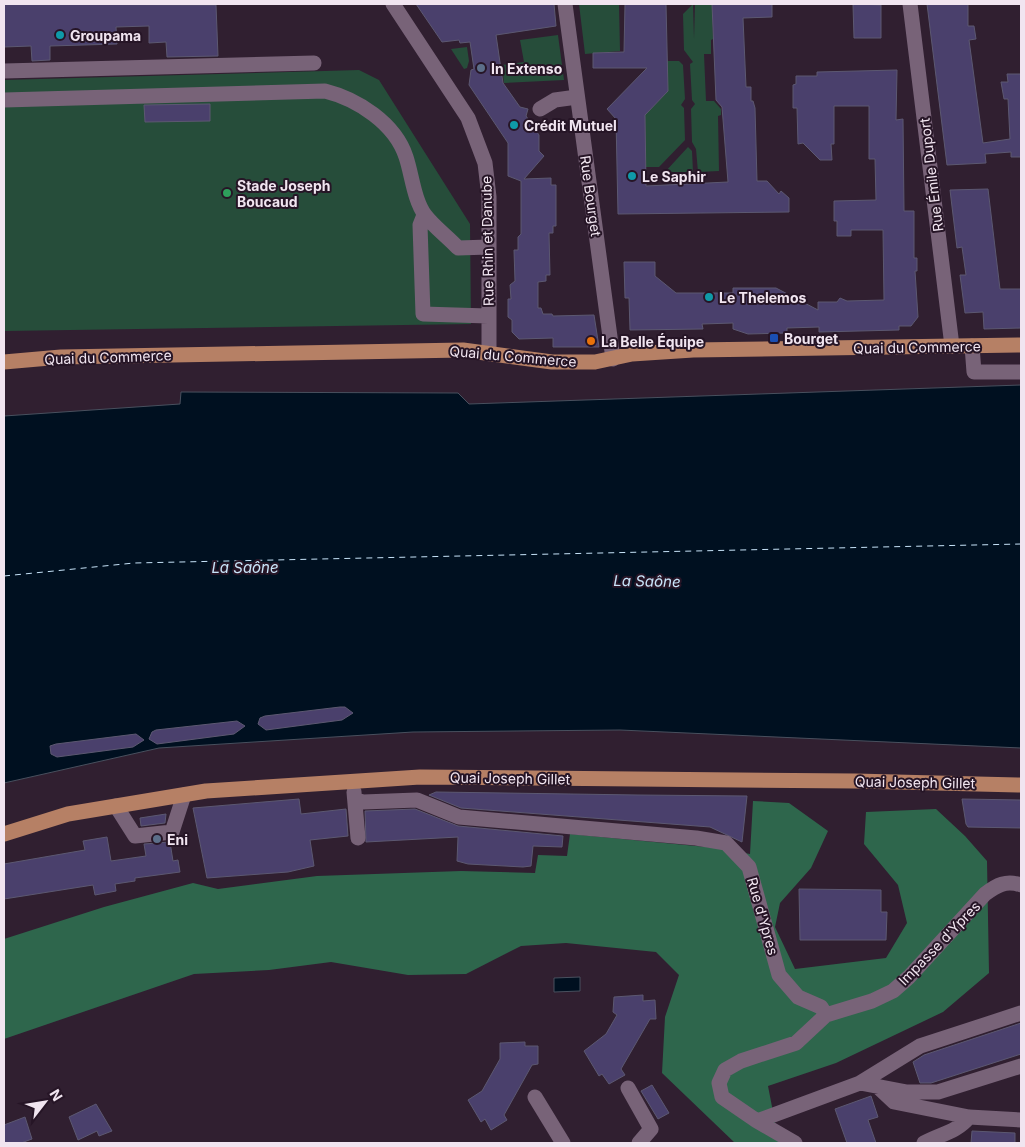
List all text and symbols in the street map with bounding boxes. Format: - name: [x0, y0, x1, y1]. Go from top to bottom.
- place label: Groupama: [70, 27, 141, 44]
- marker: Groupama: [54, 29, 66, 41]
- place label: In Extenso: [491, 60, 563, 77]
- marker: In Extenso: [475, 62, 487, 74]
- place label: Crédit Mutuel: [524, 117, 617, 134]
- street label: Rue Émile Duport: [916, 117, 946, 233]
- marker: Crédit Mutuel: [508, 119, 520, 131]
- street label: Rue Bourget: [577, 154, 605, 238]
- place label: Le Saphir: [642, 168, 706, 185]
- marker: Le Saphir: [626, 170, 638, 182]
- street label: Rue Rhin et Danube: [477, 176, 497, 306]
- place label: Stade Joseph Boucaud: [237, 177, 330, 210]
- marker: Stade Joseph Boucaud: [221, 187, 233, 199]
- place label: Le Thelemos: [719, 289, 806, 306]
- marker: Le Thelemos: [703, 291, 715, 303]
- place label: Bourget: [784, 330, 838, 347]
- place label: La Belle Équipe: [601, 332, 704, 350]
- marker: Bourget: [768, 332, 780, 344]
- marker: La Belle Équipe: [585, 335, 597, 347]
- street label: Quai du Commerce: [853, 337, 981, 357]
- street label: Quai du Commerce: [449, 342, 577, 370]
- street label: Quai du Commerce: [44, 346, 172, 368]
- water label: La Saône: [211, 558, 279, 577]
- water label: La Saône: [613, 571, 681, 591]
- street label: Quai Joseph Gillet: [450, 768, 571, 788]
- street label: Quai Joseph Gillet: [855, 772, 976, 792]
- place label: Eni: [167, 831, 188, 848]
- marker: Eni: [151, 833, 163, 845]
- street label: Rue d'Ypres: [744, 875, 782, 957]
- street label: Impasse d'Ypres: [895, 897, 983, 989]
- north arrow: [20, 1077, 70, 1127]
- text: N: [47, 1086, 67, 1104]

